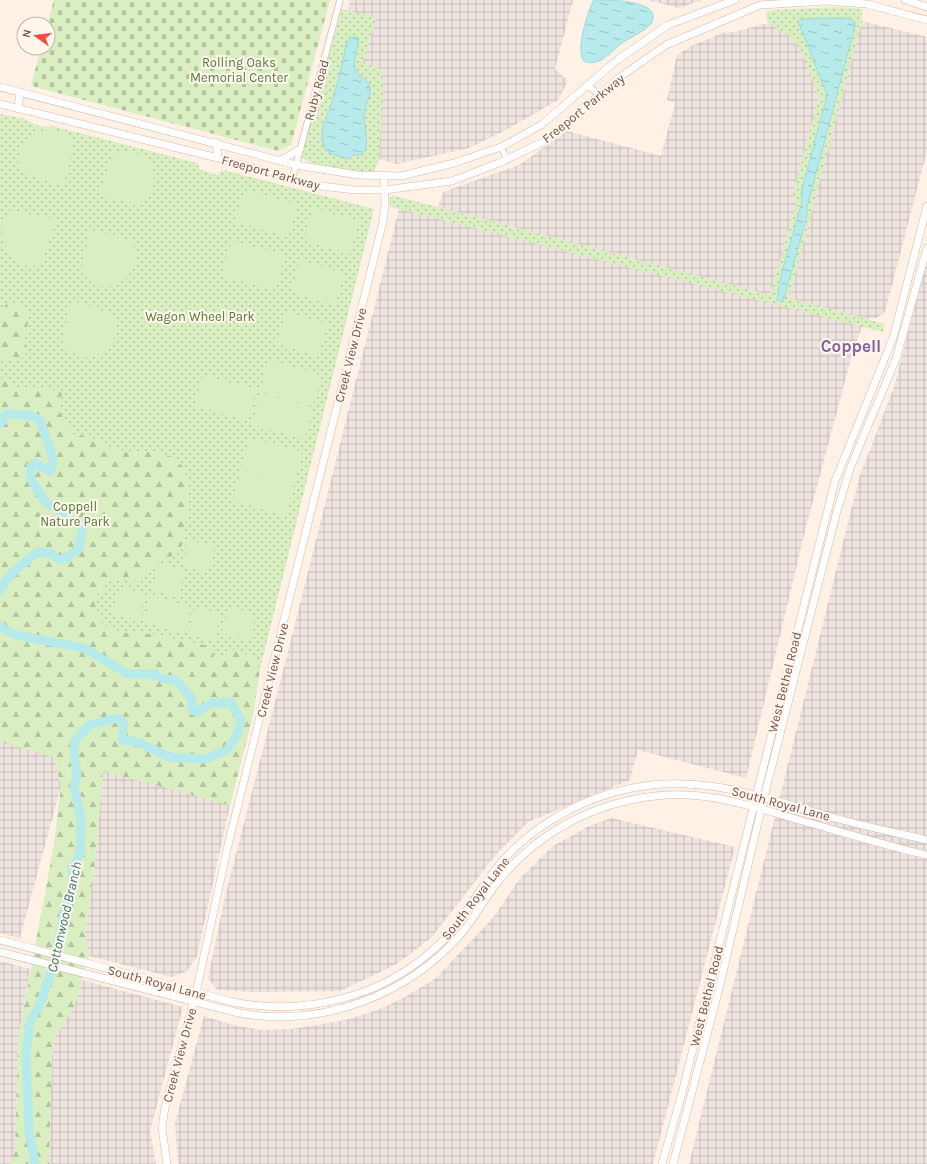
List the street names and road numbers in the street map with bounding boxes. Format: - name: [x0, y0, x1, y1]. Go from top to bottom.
- street label: Ruby Road: [301, 58, 332, 122]
- street label: Freeport Parkway: [539, 71, 627, 146]
- street label: Freeport Parkway: [220, 152, 322, 193]
- street label: Creek View Drive: [331, 306, 370, 404]
- street label: Creek View Drive: [253, 621, 292, 719]
- street label: West Bethel Road: [765, 630, 804, 734]
- street label: South Royal Lane: [730, 783, 832, 824]
- street label: South Royal Lane: [438, 853, 513, 943]
- street label: West Bethel Road: [687, 944, 726, 1048]
- street label: South Royal Lane: [106, 962, 208, 1003]
- street label: Creek View Drive: [160, 1006, 199, 1104]

